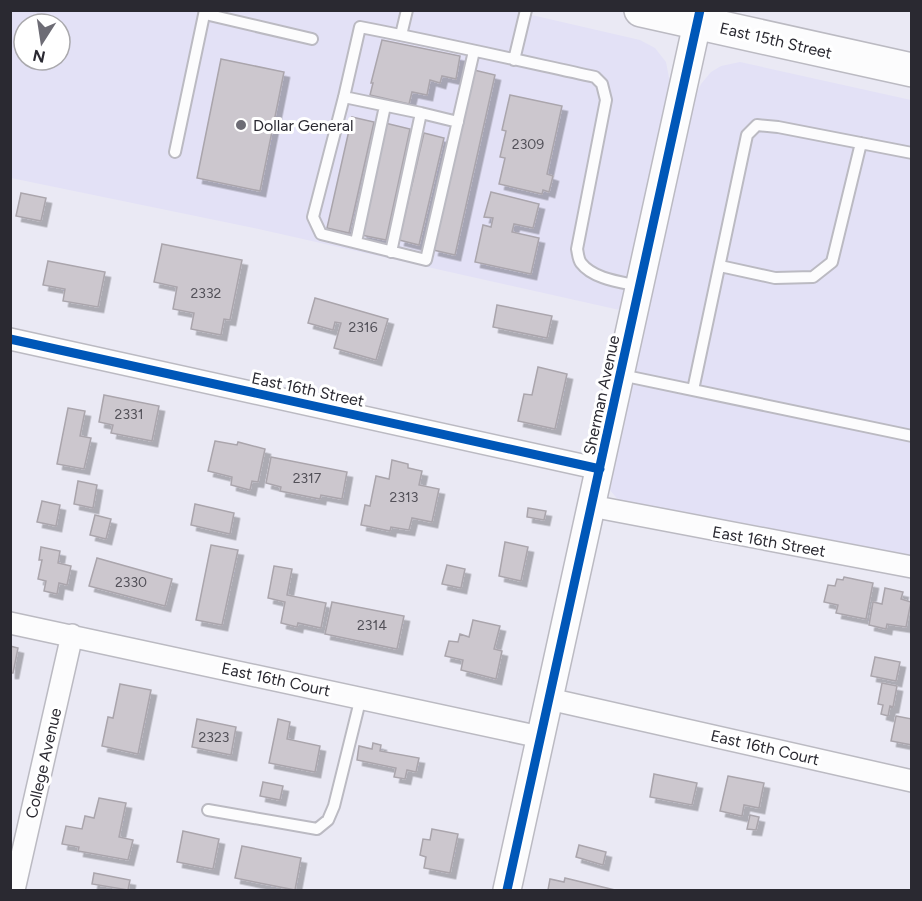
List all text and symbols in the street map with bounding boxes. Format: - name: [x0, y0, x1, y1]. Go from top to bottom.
- north arrow: [12, 12, 72, 72]
- street label: East 15th Street: [718, 18, 834, 63]
- text: N: [31, 46, 47, 67]
- place label: Dollar General: [253, 116, 354, 135]
- marker: Dollar General: [234, 118, 248, 132]
- house number: 2309: [512, 136, 544, 153]
- house number: 2332: [191, 285, 221, 302]
- house number: 2316: [348, 319, 378, 336]
- street label: Sherman Avenue: [580, 333, 623, 457]
- street label: East 16th Street: [250, 368, 366, 411]
- house number: 2331: [115, 406, 143, 423]
- house number: 2317: [293, 470, 322, 487]
- house number: 2313: [390, 489, 418, 506]
- street label: East 16th Street: [711, 522, 827, 561]
- house number: 2330: [115, 574, 147, 591]
- house number: 2314: [357, 617, 387, 634]
- street label: East 16th Court: [220, 659, 332, 700]
- street label: College Avenue: [22, 706, 65, 820]
- street label: East 16th Court: [709, 726, 821, 769]
- house number: 2323: [199, 729, 229, 746]

